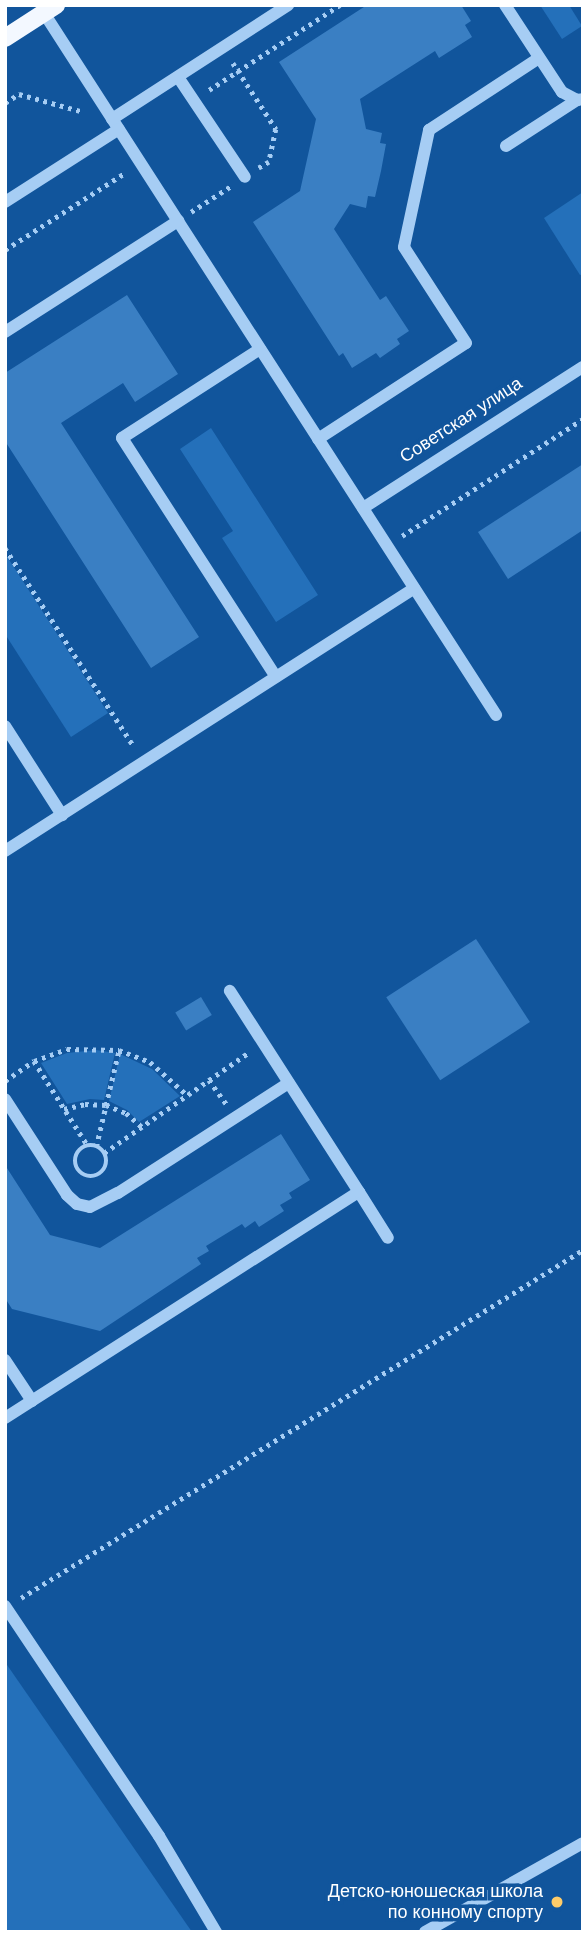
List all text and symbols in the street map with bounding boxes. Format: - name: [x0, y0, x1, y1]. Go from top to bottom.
- street label: Советская улица: [396, 372, 526, 468]
- place label: Детско-юношеская школа по конному спорту: [328, 1881, 543, 1924]
- marker: Детско-юношеская школа по конному спорту: [549, 1894, 565, 1910]

